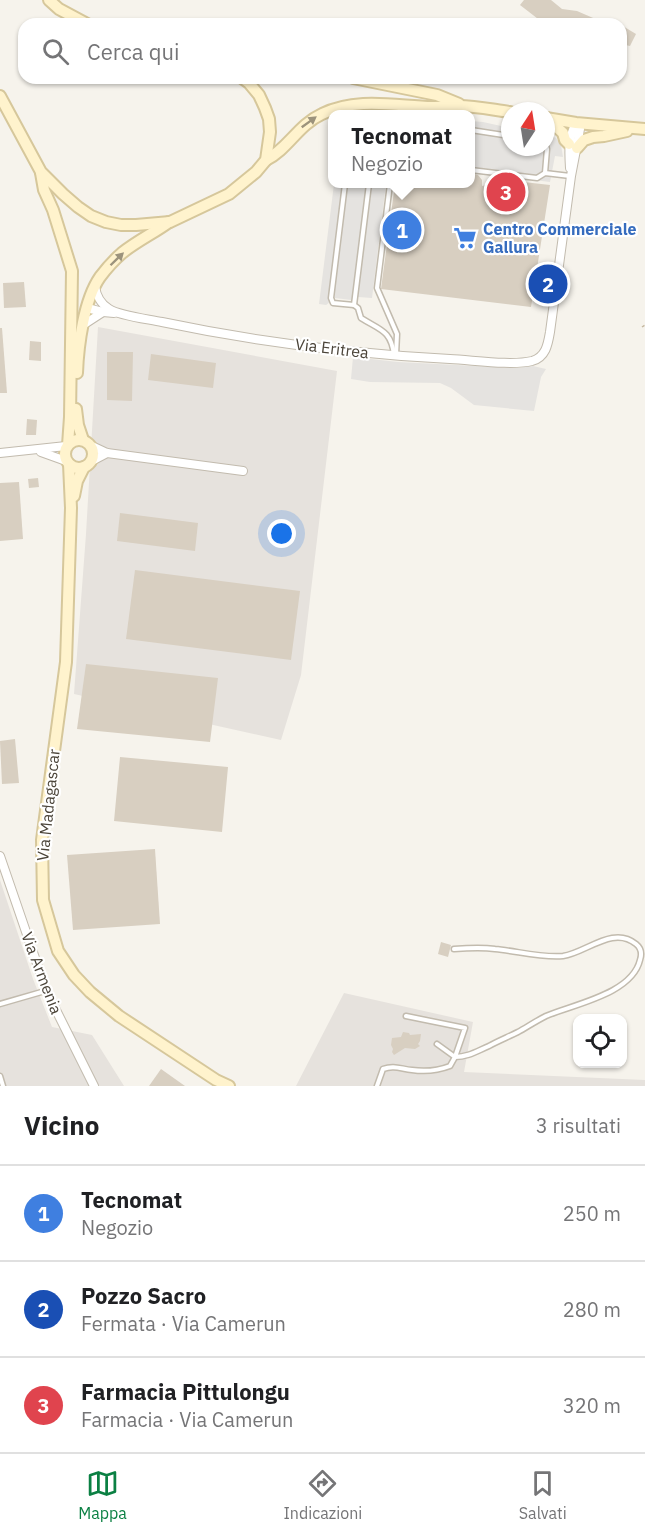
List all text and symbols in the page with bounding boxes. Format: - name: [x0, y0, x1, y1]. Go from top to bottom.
- search box: [18, 18, 627, 84]
- icon: search: [39, 35, 72, 68]
- text: Cerca qui: [87, 37, 179, 66]
- north arrow: [501, 102, 555, 156]
- popup: [328, 110, 475, 188]
- one-way arrow: [300, 116, 316, 128]
- text: Tecnomat: [351, 121, 452, 150]
- text: Negozio: [351, 150, 423, 177]
- pin: 3: [486, 170, 526, 214]
- pin: 1: [382, 208, 422, 252]
- place label: Centro Commerciale Gallura: [483, 219, 636, 257]
- supermarket icon: Centro Commerciale Gallura: [452, 225, 478, 251]
- one-way arrow: [109, 252, 124, 266]
- pin: 2: [528, 262, 568, 306]
- street label: Via Eritrea: [294, 334, 370, 362]
- your location: [267, 519, 296, 548]
- street label: Via Madagascar: [32, 748, 64, 862]
- street label: Via Armenia: [17, 929, 67, 1017]
- map controls: [573, 1014, 627, 1068]
- button: locate: [573, 1014, 627, 1068]
- text: Vicino: [24, 1108, 99, 1142]
- text: 3 risultati: [536, 1112, 621, 1139]
- text: Tecnomat: [81, 1185, 182, 1214]
- text: 1: [38, 1200, 50, 1227]
- text: 250 m: [563, 1200, 621, 1227]
- text: Negozio: [81, 1214, 153, 1241]
- text: Pozzo Sacro: [81, 1281, 206, 1310]
- text: 2: [38, 1296, 50, 1323]
- text: 280 m: [563, 1296, 621, 1323]
- text: Fermata · Via Camerun: [81, 1310, 286, 1337]
- text: Farmacia Pittulongu: [81, 1377, 290, 1406]
- text: 3: [38, 1392, 50, 1419]
- text: 320 m: [563, 1392, 621, 1419]
- text: Farmacia · Via Camerun: [81, 1406, 293, 1433]
- tab: Mappa: [78, 1467, 127, 1523]
- tab: Indicazioni: [283, 1467, 362, 1523]
- tab: Salvati: [519, 1467, 567, 1523]

